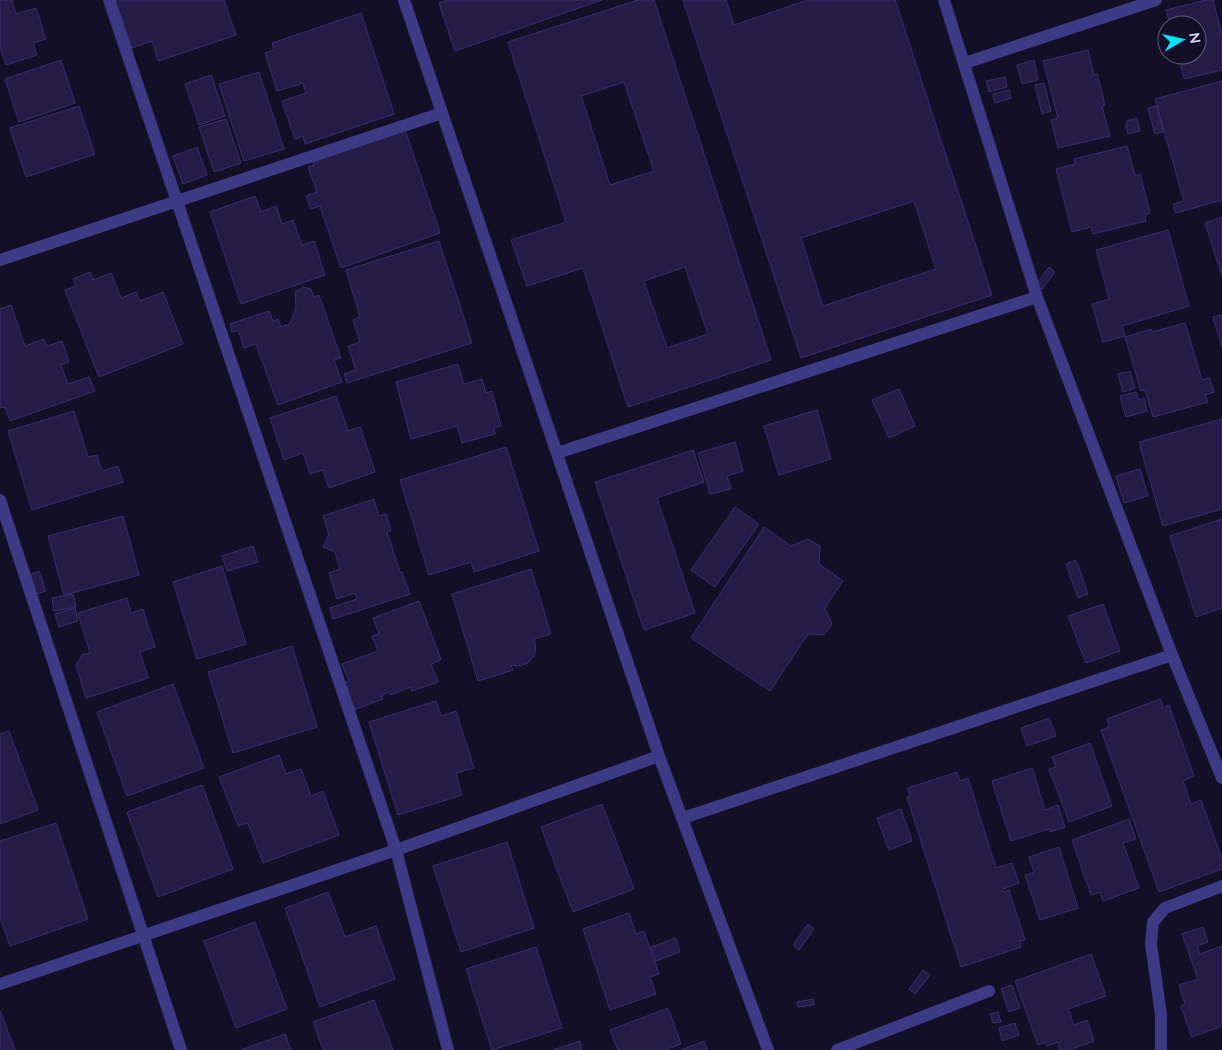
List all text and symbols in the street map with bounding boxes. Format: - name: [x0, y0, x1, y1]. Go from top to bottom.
- north arrow: [1157, 15, 1207, 65]
- text: N: [1186, 31, 1205, 45]

